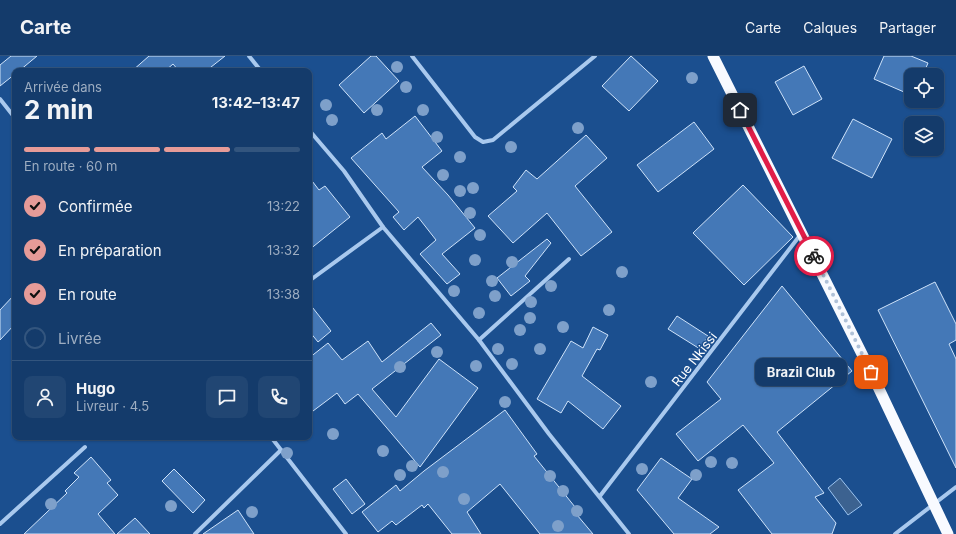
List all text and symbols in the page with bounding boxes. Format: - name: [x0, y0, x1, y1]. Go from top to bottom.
- text: Carte: [20, 16, 71, 39]
- text: Carte: [745, 19, 781, 36]
- text: Calques: [803, 19, 857, 36]
- text: Partager: [879, 19, 936, 36]
- map controls: [904, 68, 944, 156]
- button: locate: [904, 68, 944, 108]
- text: Arrivée dans: [24, 79, 102, 95]
- text: 13:42–13:47: [212, 93, 300, 112]
- pin: [723, 93, 757, 127]
- text: 2 min: [24, 94, 94, 125]
- icon: home: [729, 99, 751, 121]
- button: layers: [904, 116, 944, 156]
- text: En route · 60 m: [24, 158, 117, 174]
- icon: check: [24, 195, 46, 217]
- text: Confirmée: [58, 197, 133, 216]
- text: 13:22: [267, 198, 300, 214]
- courier: [794, 236, 834, 276]
- icon: check: [24, 239, 46, 261]
- text: En préparation: [58, 241, 162, 260]
- text: 13:32: [267, 242, 300, 258]
- icon: bike: [803, 245, 825, 267]
- icon: check: [24, 283, 46, 305]
- text: En route: [58, 285, 117, 304]
- text: 13:38: [267, 286, 300, 302]
- text: Livrée: [58, 329, 101, 348]
- street label: Rue Nkissi: [668, 329, 720, 389]
- pin: [854, 355, 888, 389]
- callout: Brazil Club: [755, 358, 847, 386]
- icon: bag: [860, 361, 882, 383]
- text: Brazil Club: [767, 364, 835, 380]
- button: person: [24, 376, 66, 418]
- button: chat: [206, 376, 248, 418]
- button: phone: [258, 376, 300, 418]
- text: Hugo: [76, 379, 115, 398]
- text: Livreur · 4.5: [76, 398, 149, 414]

